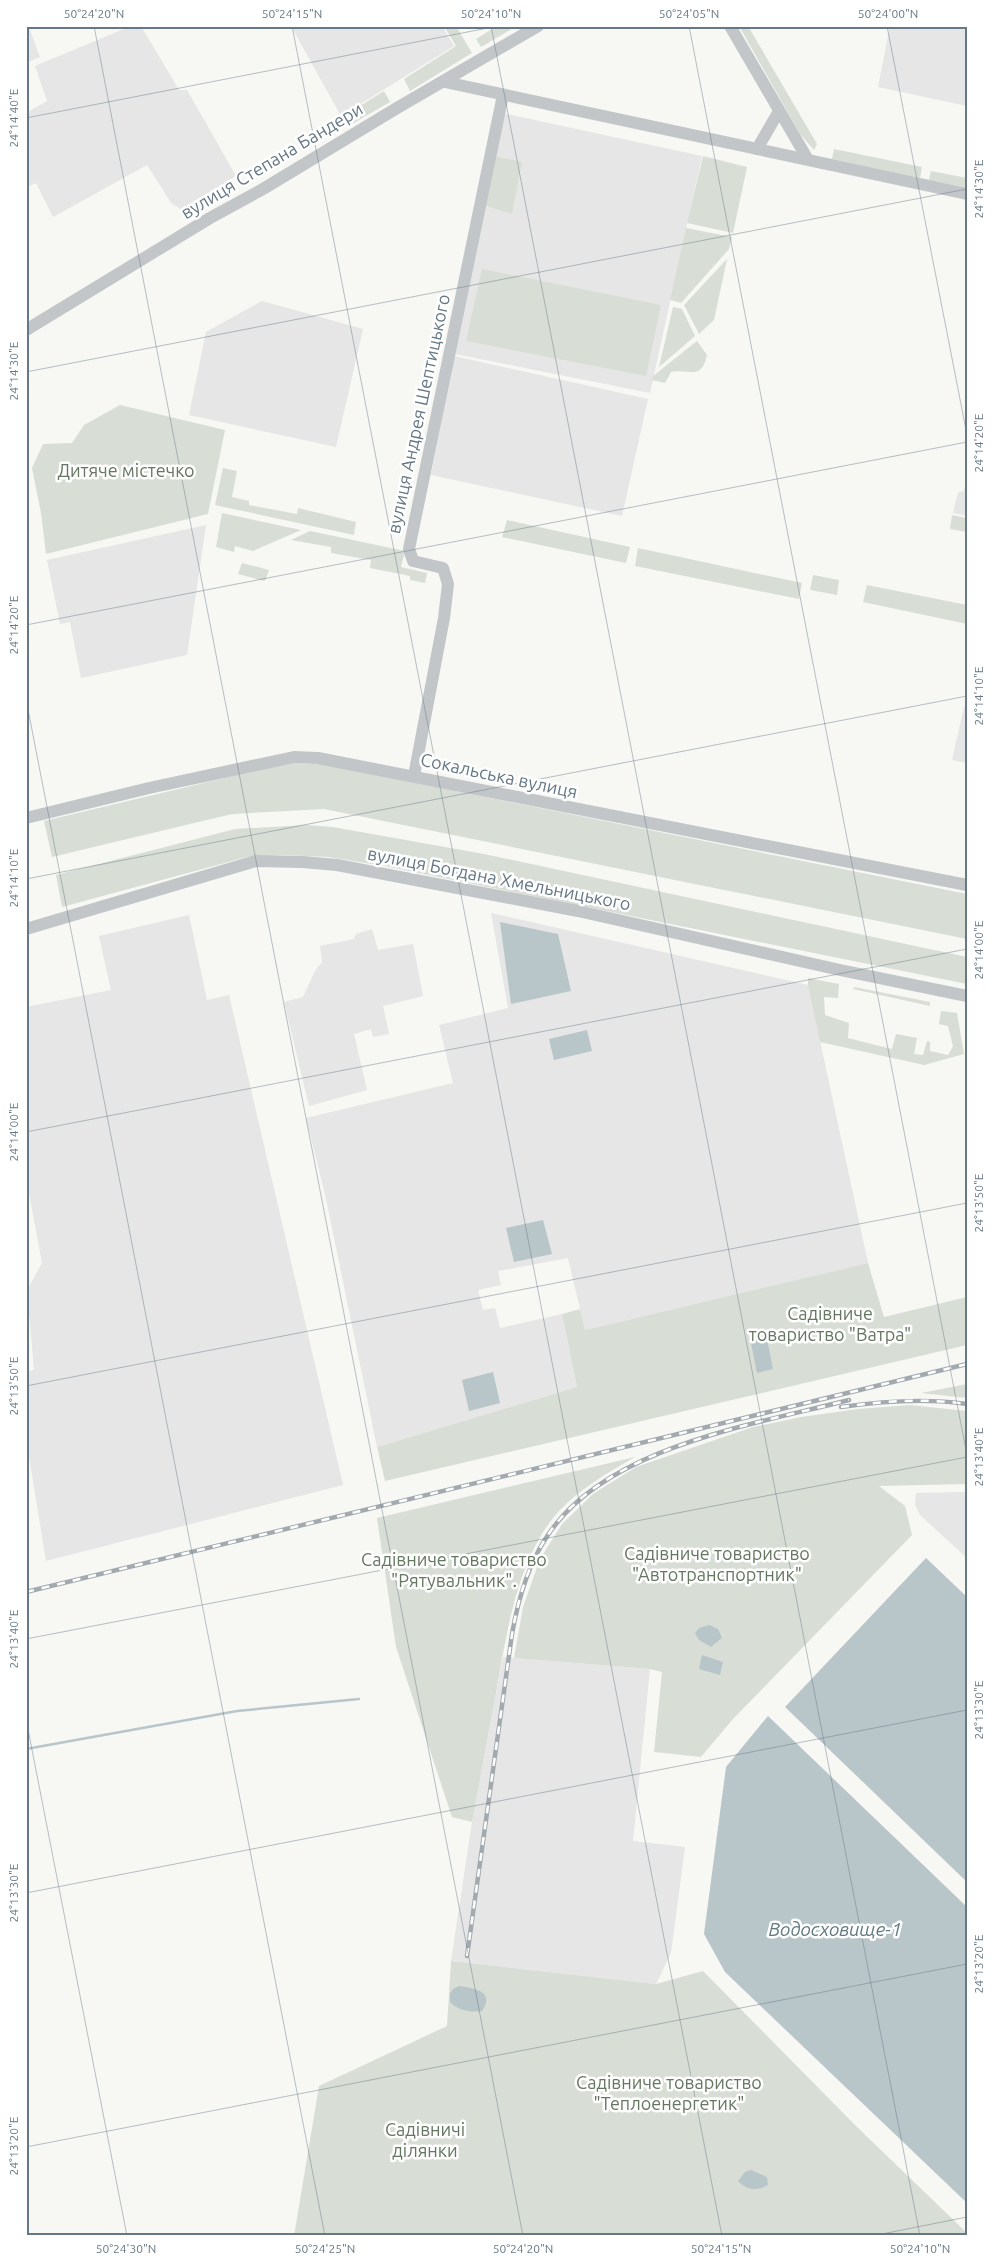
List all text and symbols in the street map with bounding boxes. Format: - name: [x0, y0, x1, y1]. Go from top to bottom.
- text: 50°24'20"N: [64, 7, 124, 20]
- text: 50°24'15"N: [262, 7, 322, 20]
- text: 50°24'10"N: [461, 7, 521, 20]
- text: 50°24'05"N: [659, 7, 719, 20]
- text: 50°24'00"N: [858, 7, 918, 20]
- text: 24°14'40"E: [7, 88, 20, 147]
- street label: вулиця Степана Бандери: [177, 98, 366, 222]
- text: 24°14'30"E: [972, 159, 985, 218]
- street label: вулиця Андрея Шептицького: [383, 292, 453, 535]
- text: 24°14'30"E: [7, 341, 20, 400]
- text: 24°14'20"E: [972, 413, 985, 472]
- park label: Дитяче містечко: [57, 460, 195, 480]
- text: 24°14'20"E: [7, 595, 20, 654]
- text: 24°14'10"E: [972, 666, 985, 725]
- street label: Сокальська вулиця: [419, 749, 579, 801]
- street label: вулиця Богдана Хмельницького: [366, 843, 633, 913]
- text: 24°14'10"E: [7, 848, 20, 907]
- text: 24°14'00"E: [972, 920, 985, 979]
- text: 24°14'00"E: [7, 1102, 20, 1161]
- text: 24°13'50"E: [972, 1173, 985, 1232]
- park label: Садівниче товариство "Ватра": [749, 1303, 911, 1344]
- text: 24°13'50"E: [7, 1356, 20, 1415]
- text: 24°13'40"E: [972, 1427, 985, 1486]
- park label: Садівниче товариство "Автотранспортник": [624, 1543, 810, 1584]
- park label: Садівниче товариство "Рятувальник".: [361, 1549, 547, 1590]
- text: 24°13'40"E: [7, 1609, 20, 1668]
- text: 24°13'30"E: [972, 1680, 985, 1739]
- text: 24°13'30"E: [7, 1863, 20, 1922]
- water label: Водосховище-1: [768, 1918, 902, 1940]
- text: 24°13'20"E: [972, 1934, 985, 1993]
- park label: Садівниче товариство "Теплоенергетик": [576, 2072, 762, 2113]
- text: 24°13'20"E: [7, 2116, 20, 2175]
- park label: Садівничі ділянки: [385, 2119, 465, 2160]
- text: 50°24'30"N: [96, 2242, 156, 2255]
- text: 50°24'25"N: [295, 2242, 355, 2255]
- text: 50°24'20"N: [493, 2242, 553, 2255]
- text: 50°24'15"N: [691, 2242, 751, 2255]
- text: 50°24'10"N: [890, 2242, 950, 2255]

